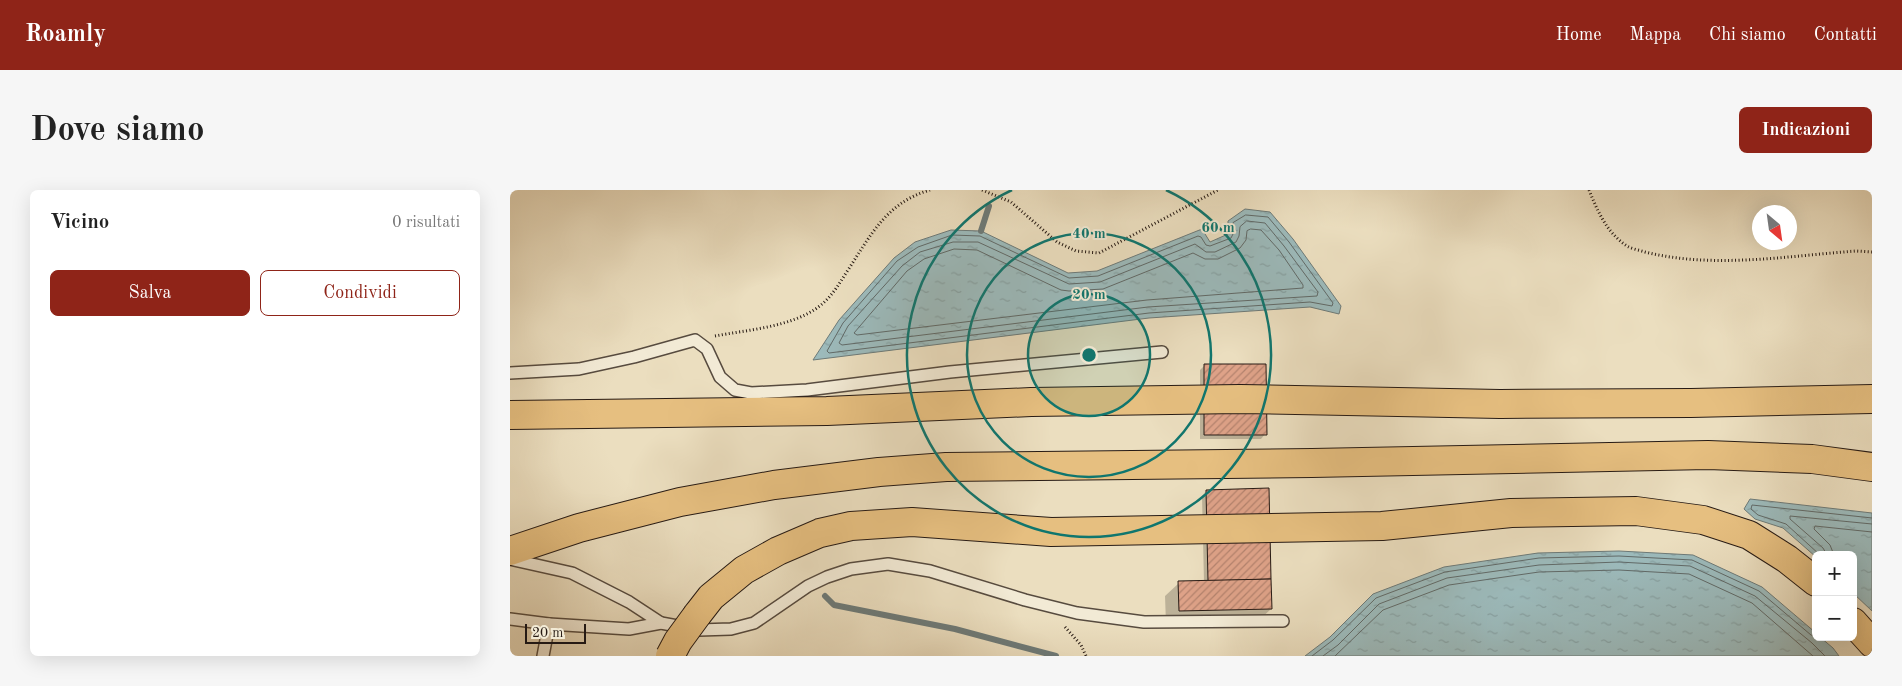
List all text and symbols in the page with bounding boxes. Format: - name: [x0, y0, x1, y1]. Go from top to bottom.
- text: Roamly: [25, 23, 106, 47]
- text: Home: [1556, 26, 1602, 44]
- text: Mappa: [1630, 26, 1681, 44]
- text: Chi siamo: [1709, 26, 1786, 44]
- text: Contatti: [1814, 26, 1877, 44]
- button: Indicazioni: [1739, 107, 1872, 153]
- text: Dove siamo: [30, 113, 205, 148]
- north arrow: [1752, 205, 1797, 250]
- text: Vicino: [50, 212, 109, 233]
- text: 0 risultati: [392, 215, 460, 231]
- text: 60 m: [1201, 221, 1235, 236]
- text: 40 m: [1072, 227, 1106, 242]
- button: Salva: [50, 270, 250, 316]
- button: Condividi: [260, 270, 460, 316]
- text: 20 m: [1072, 288, 1106, 303]
- centre of rings: [1080, 346, 1098, 364]
- map controls: [1812, 551, 1857, 641]
- button: +: [1812, 551, 1857, 596]
- button: −: [1812, 596, 1857, 641]
- scale bar: [525, 621, 586, 644]
- text: 20 m: [532, 626, 563, 640]

